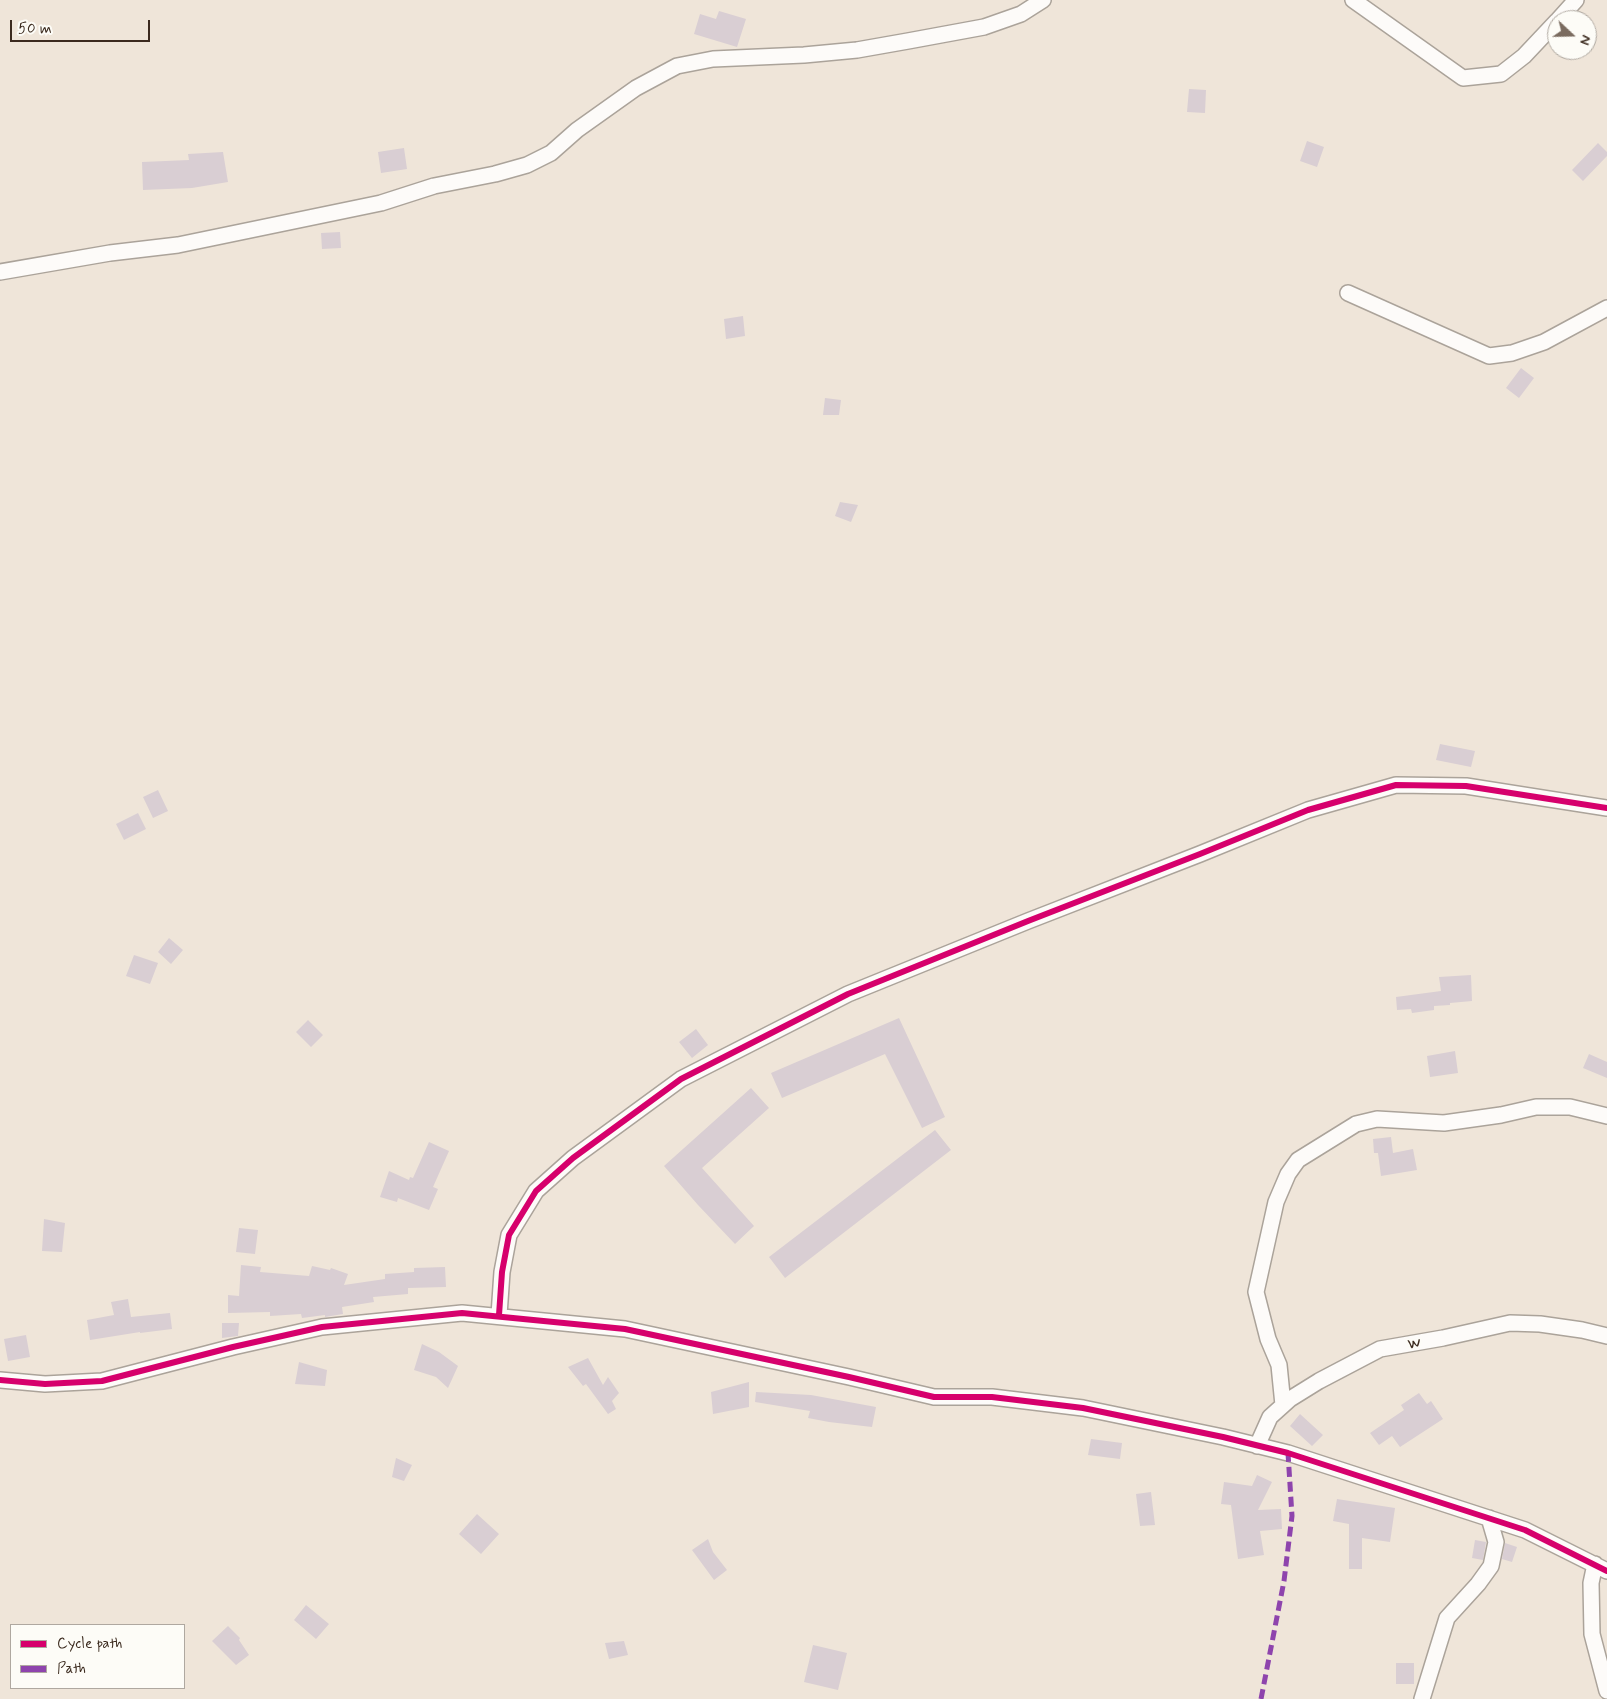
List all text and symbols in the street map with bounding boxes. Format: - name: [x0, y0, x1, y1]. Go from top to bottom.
- scale bar: [12, 10, 152, 42]
- north arrow: [1547, 10, 1597, 60]
- text: 50 m: [18, 19, 52, 39]
- text: N: [1575, 32, 1595, 48]
- street label: w: [1405, 1330, 1423, 1356]
- legend: [10, 1624, 185, 1689]
- text: Cycle path: [57, 1634, 122, 1654]
- text: Path: [57, 1659, 86, 1679]

